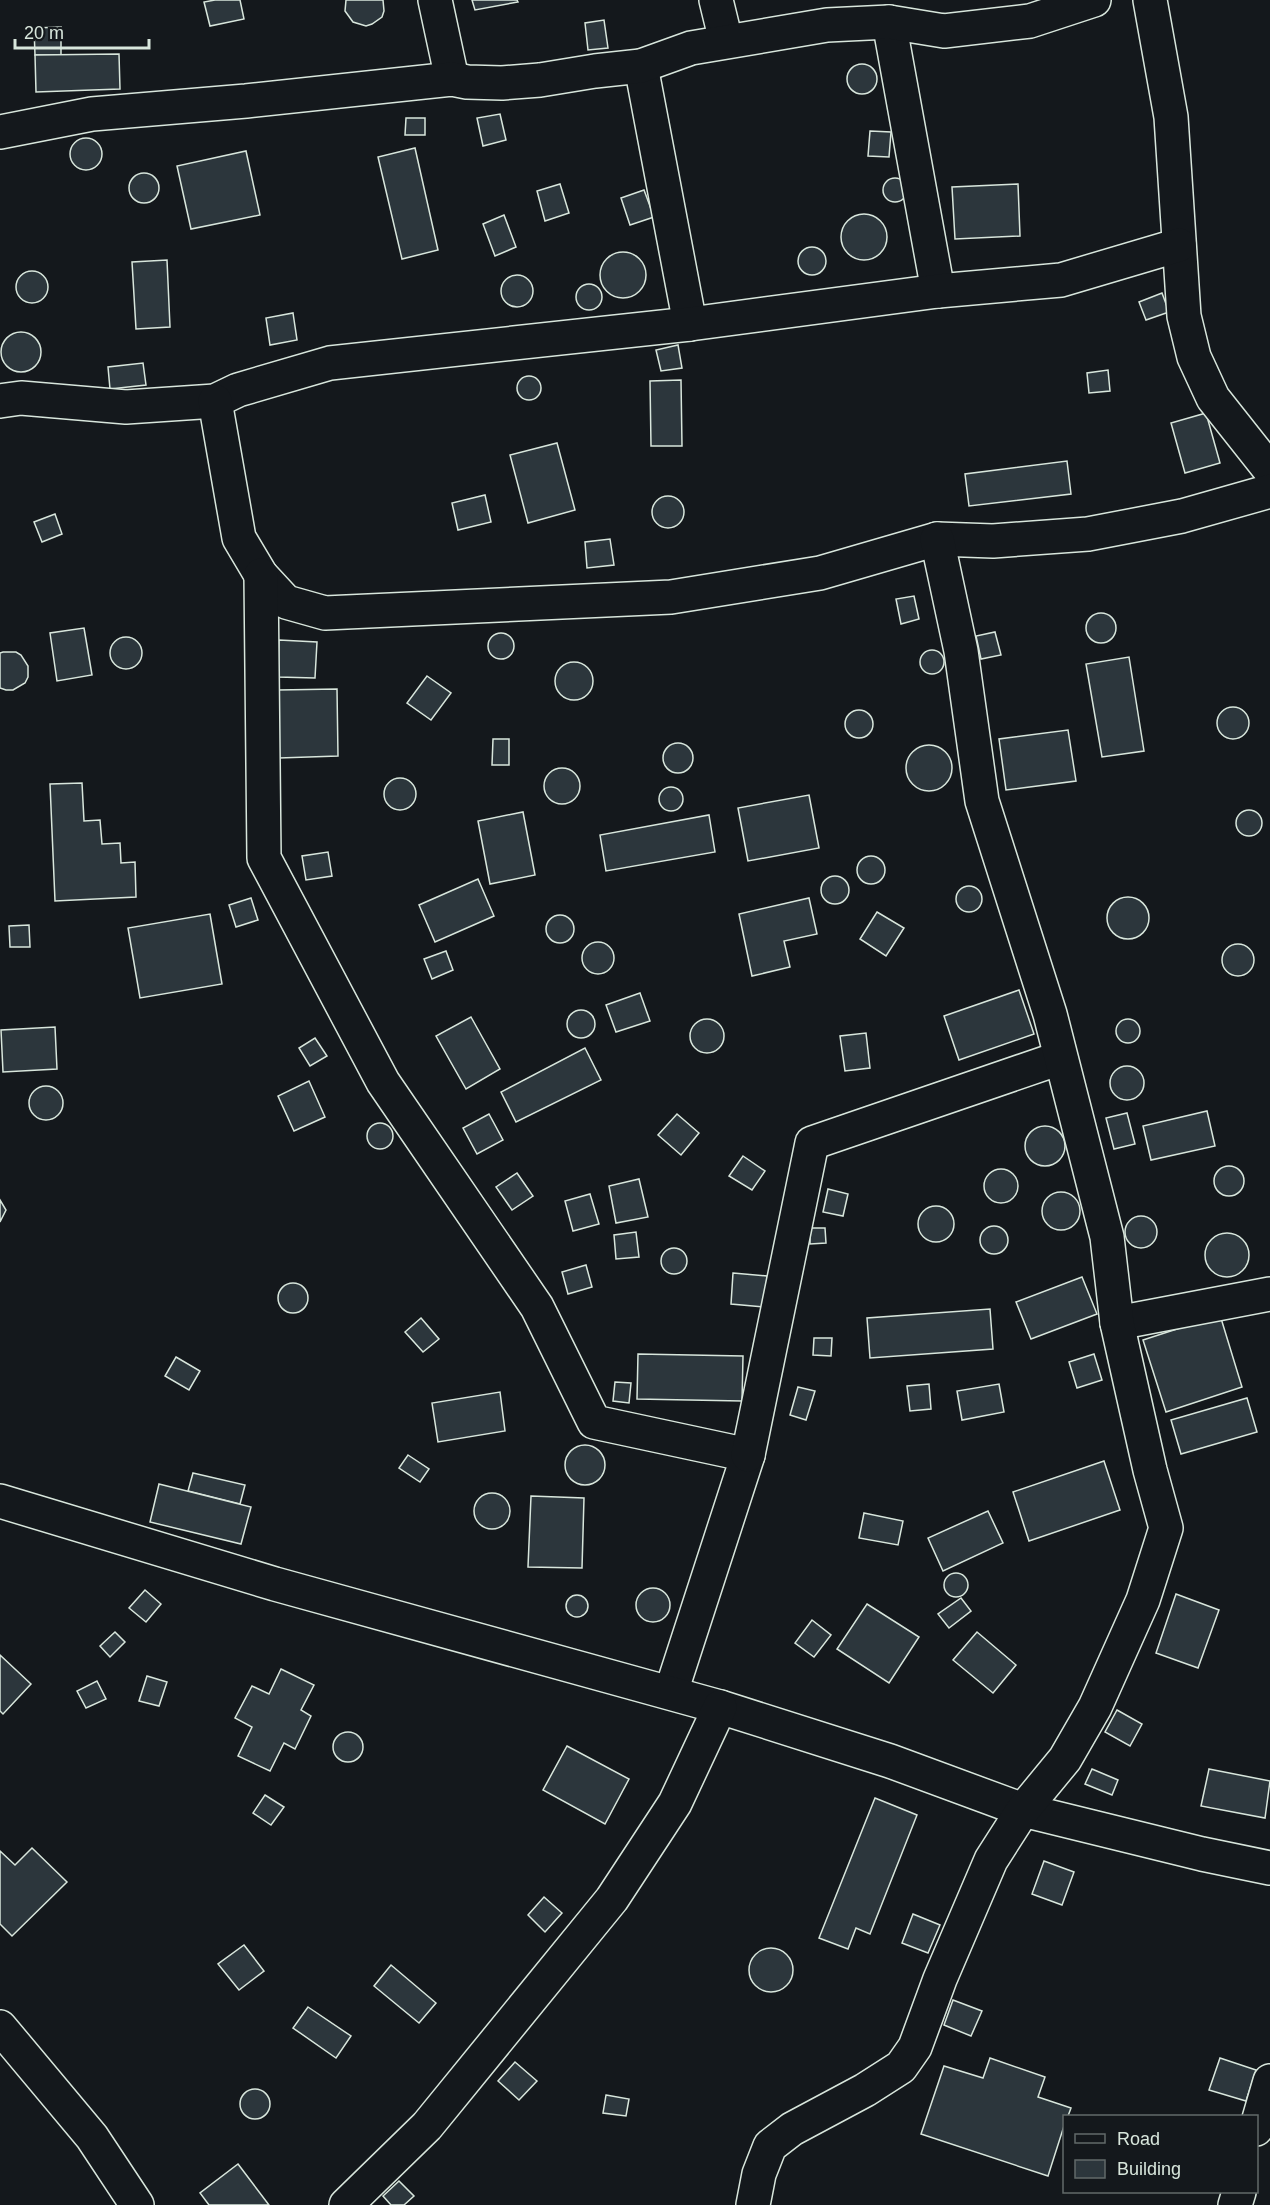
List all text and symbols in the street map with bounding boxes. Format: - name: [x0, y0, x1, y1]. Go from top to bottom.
- scale bar: [15, 12, 148, 50]
- text: 20 m: [24, 23, 64, 43]
- legend: [1063, 2115, 1258, 2193]
- text: Road: [1117, 2129, 1160, 2149]
- text: Building: [1117, 2159, 1181, 2179]

